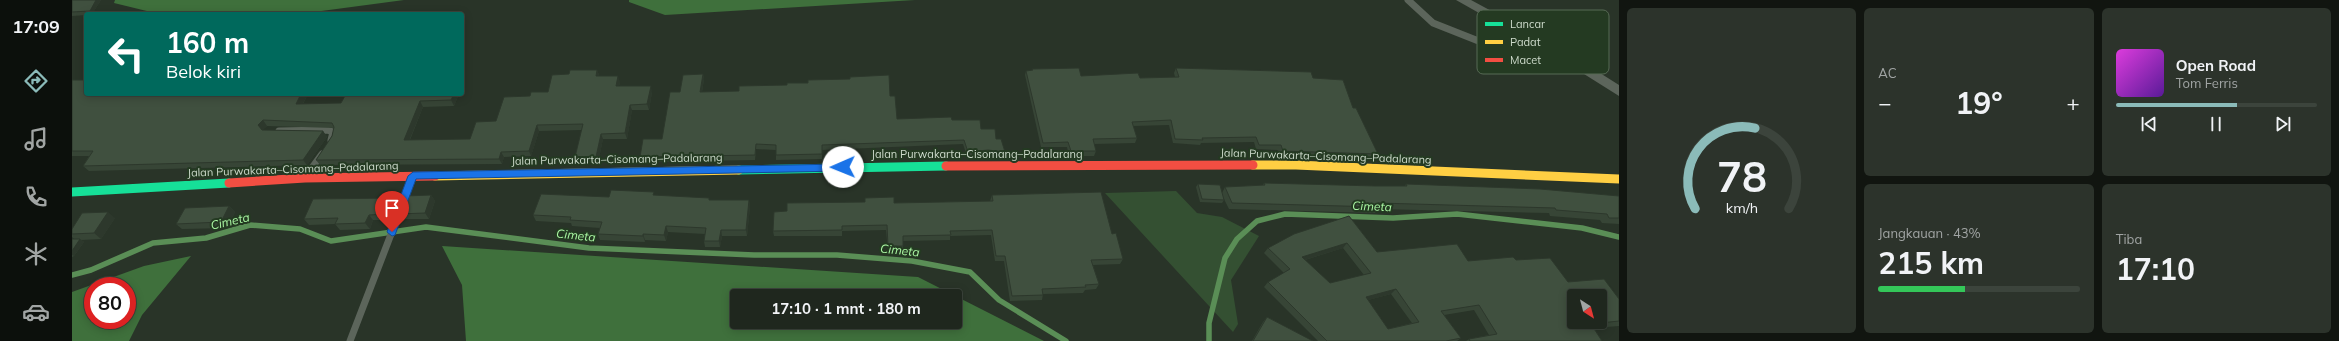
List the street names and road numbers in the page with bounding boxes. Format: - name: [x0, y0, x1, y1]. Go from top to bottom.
- street label: Jalan Purwakarta–Cisomang–Padalarang: [1220, 145, 1432, 167]
- street label: Jalan Purwakarta–Cisomang–Padalarang: [871, 147, 1083, 161]
- street label: Jalan Purwakarta–Cisomang–Padalarang: [511, 150, 723, 168]
- street label: Jalan Purwakarta–Cisomang–Padalarang: [187, 158, 399, 180]

